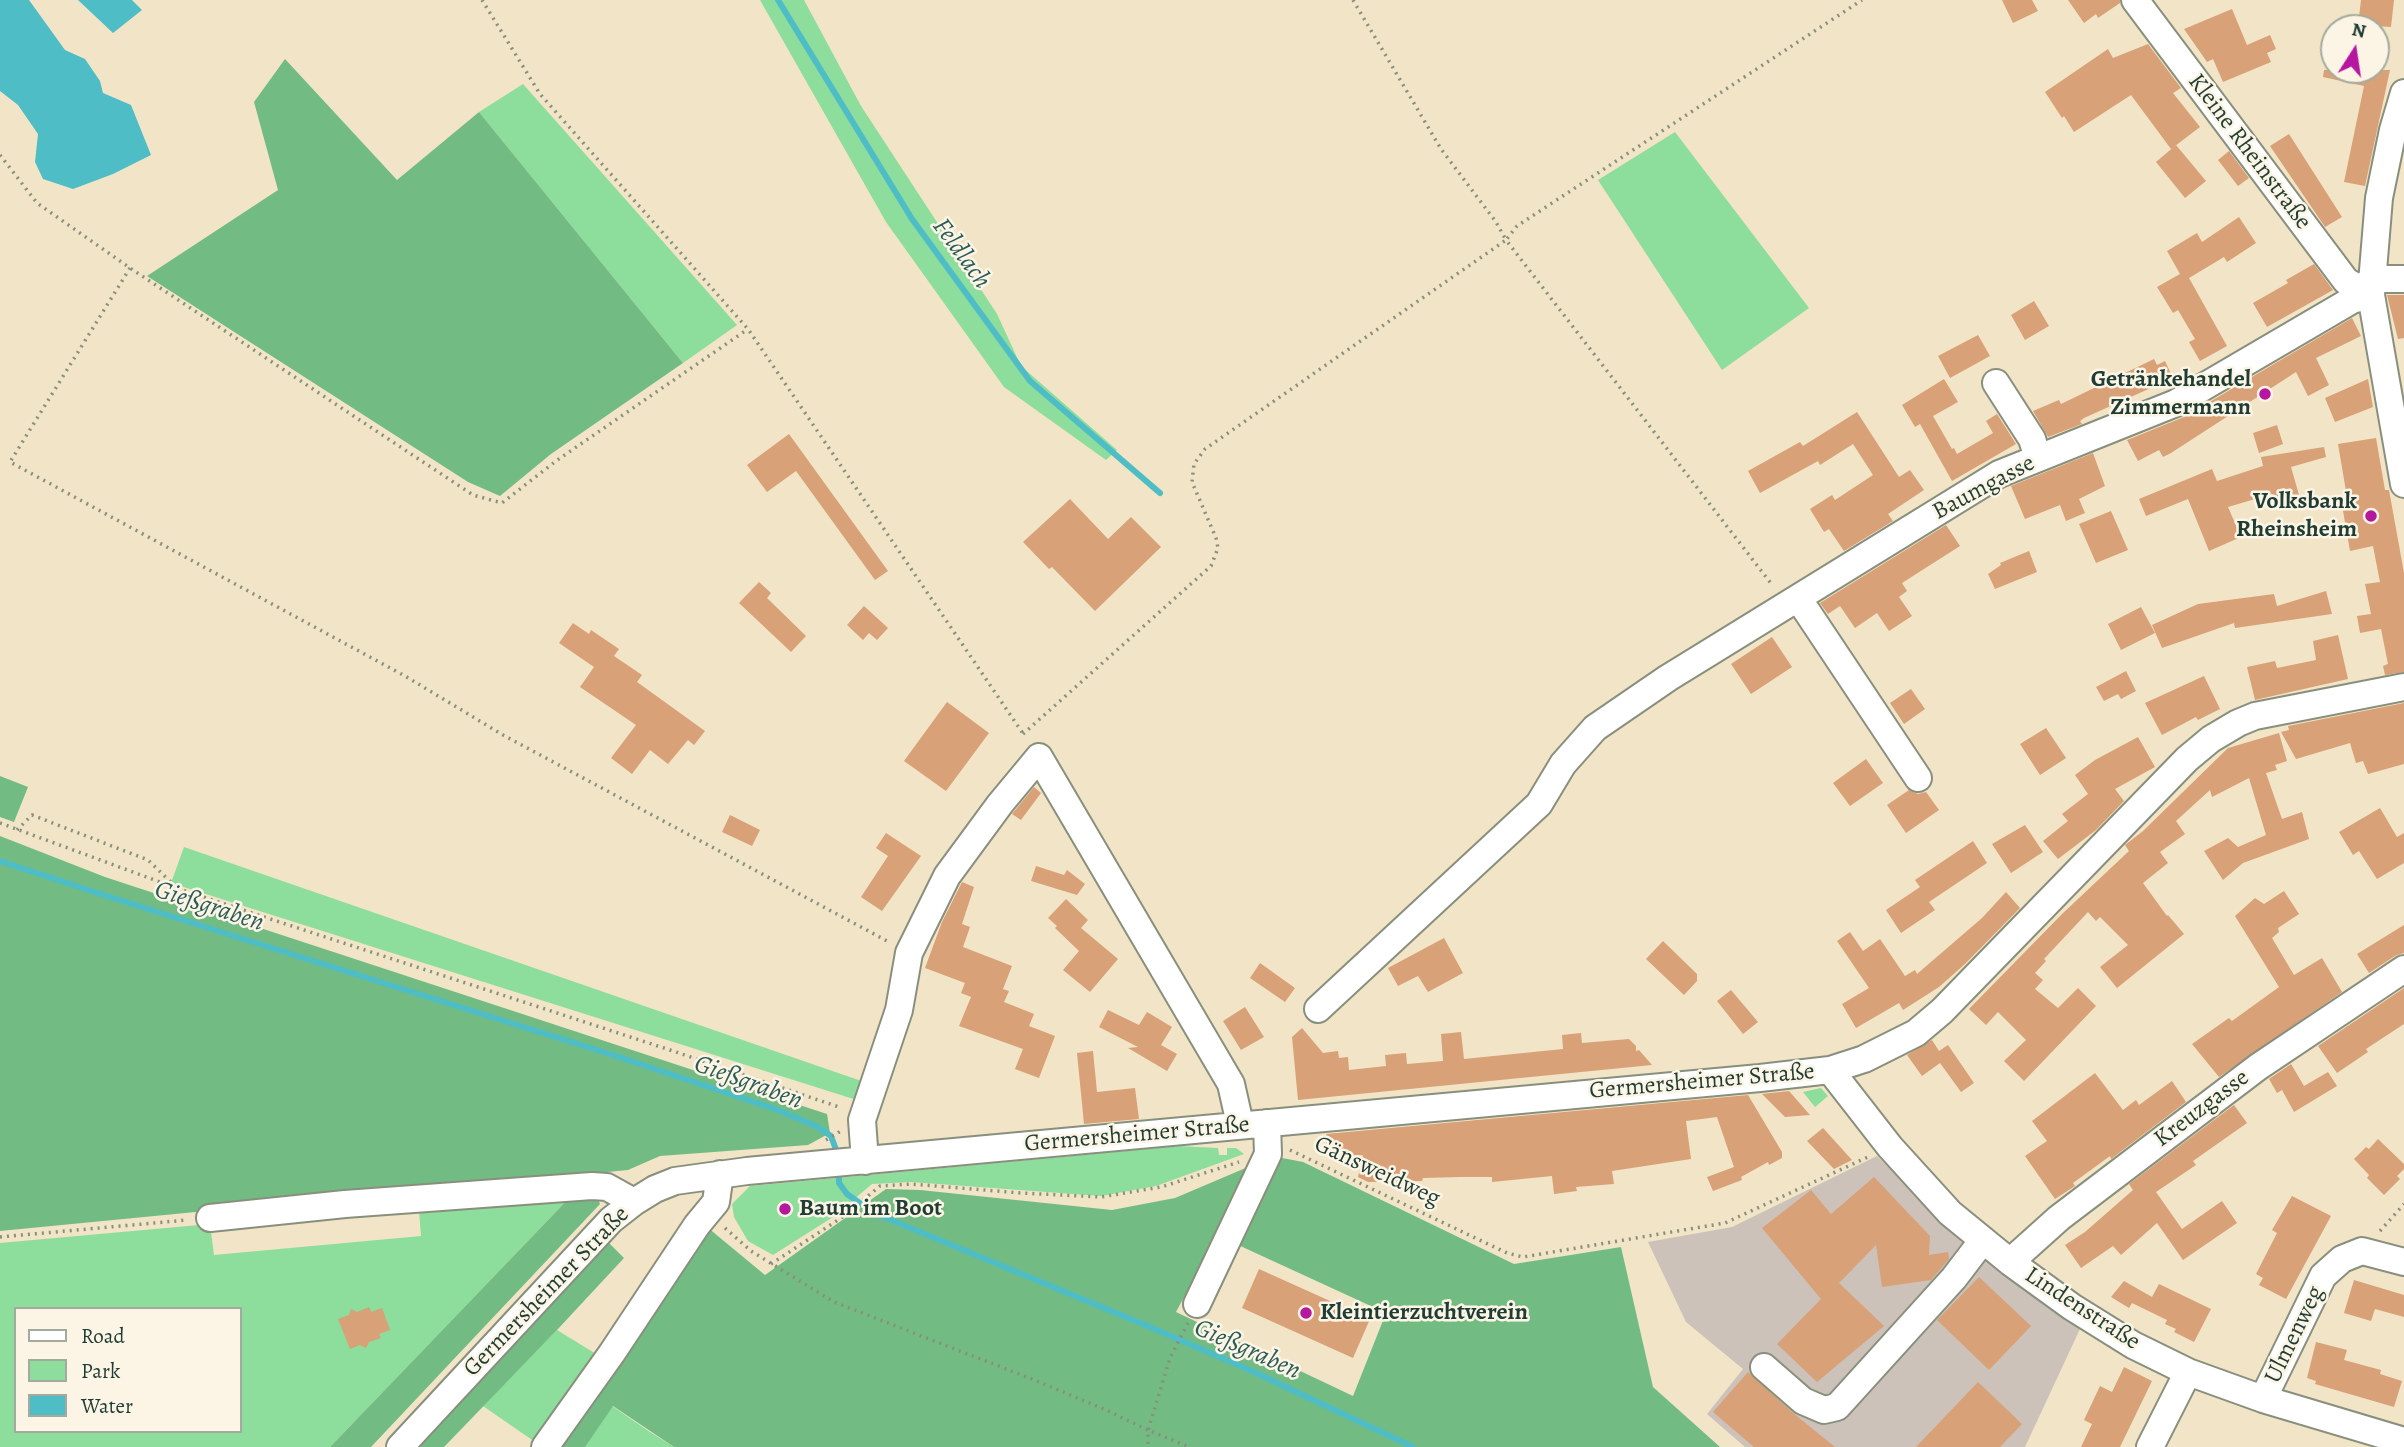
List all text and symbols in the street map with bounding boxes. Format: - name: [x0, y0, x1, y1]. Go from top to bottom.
- north arrow: [2320, 14, 2390, 84]
- text: N: [2349, 16, 2368, 45]
- street label: Kleine Rheinstraße: [2181, 68, 2317, 236]
- water label: Feldlach: [925, 213, 997, 295]
- place label: Getränkehandel Zimmermann: [2091, 366, 2251, 422]
- marker: Getränkehandel Zimmermann: [2257, 386, 2273, 402]
- street label: Baumgasse: [1928, 449, 2040, 527]
- place label: Volksbank Rheinsheim: [2236, 488, 2357, 544]
- marker: Volksbank Rheinsheim: [2363, 508, 2379, 524]
- water label: Gießgraben: [150, 875, 268, 939]
- water label: Gießgraben: [690, 1049, 806, 1117]
- street label: Germersheimer Straße: [1588, 1058, 1816, 1106]
- street label: Kreuzgasse: [2149, 1064, 2255, 1154]
- street label: Germersheimer Straße: [1023, 1111, 1251, 1159]
- street label: Gänsweidweg: [1309, 1130, 1445, 1214]
- place label: Baum im Boot: [799, 1195, 942, 1223]
- street label: Germersheimer Straße: [458, 1201, 636, 1383]
- marker: Baum im Boot: [777, 1201, 793, 1217]
- street label: Lindenstraße: [2019, 1261, 2145, 1357]
- street label: Ulmenweg: [2259, 1282, 2331, 1388]
- place label: Kleintierzuchtverein: [1320, 1299, 1528, 1327]
- marker: Kleintierzuchtverein: [1298, 1305, 1314, 1321]
- legend: [14, 1307, 242, 1433]
- water label: Gießgraben: [1189, 1313, 1305, 1387]
- text: Road: [81, 1322, 125, 1350]
- text: Park: [81, 1357, 120, 1385]
- text: Water: [81, 1392, 133, 1420]

